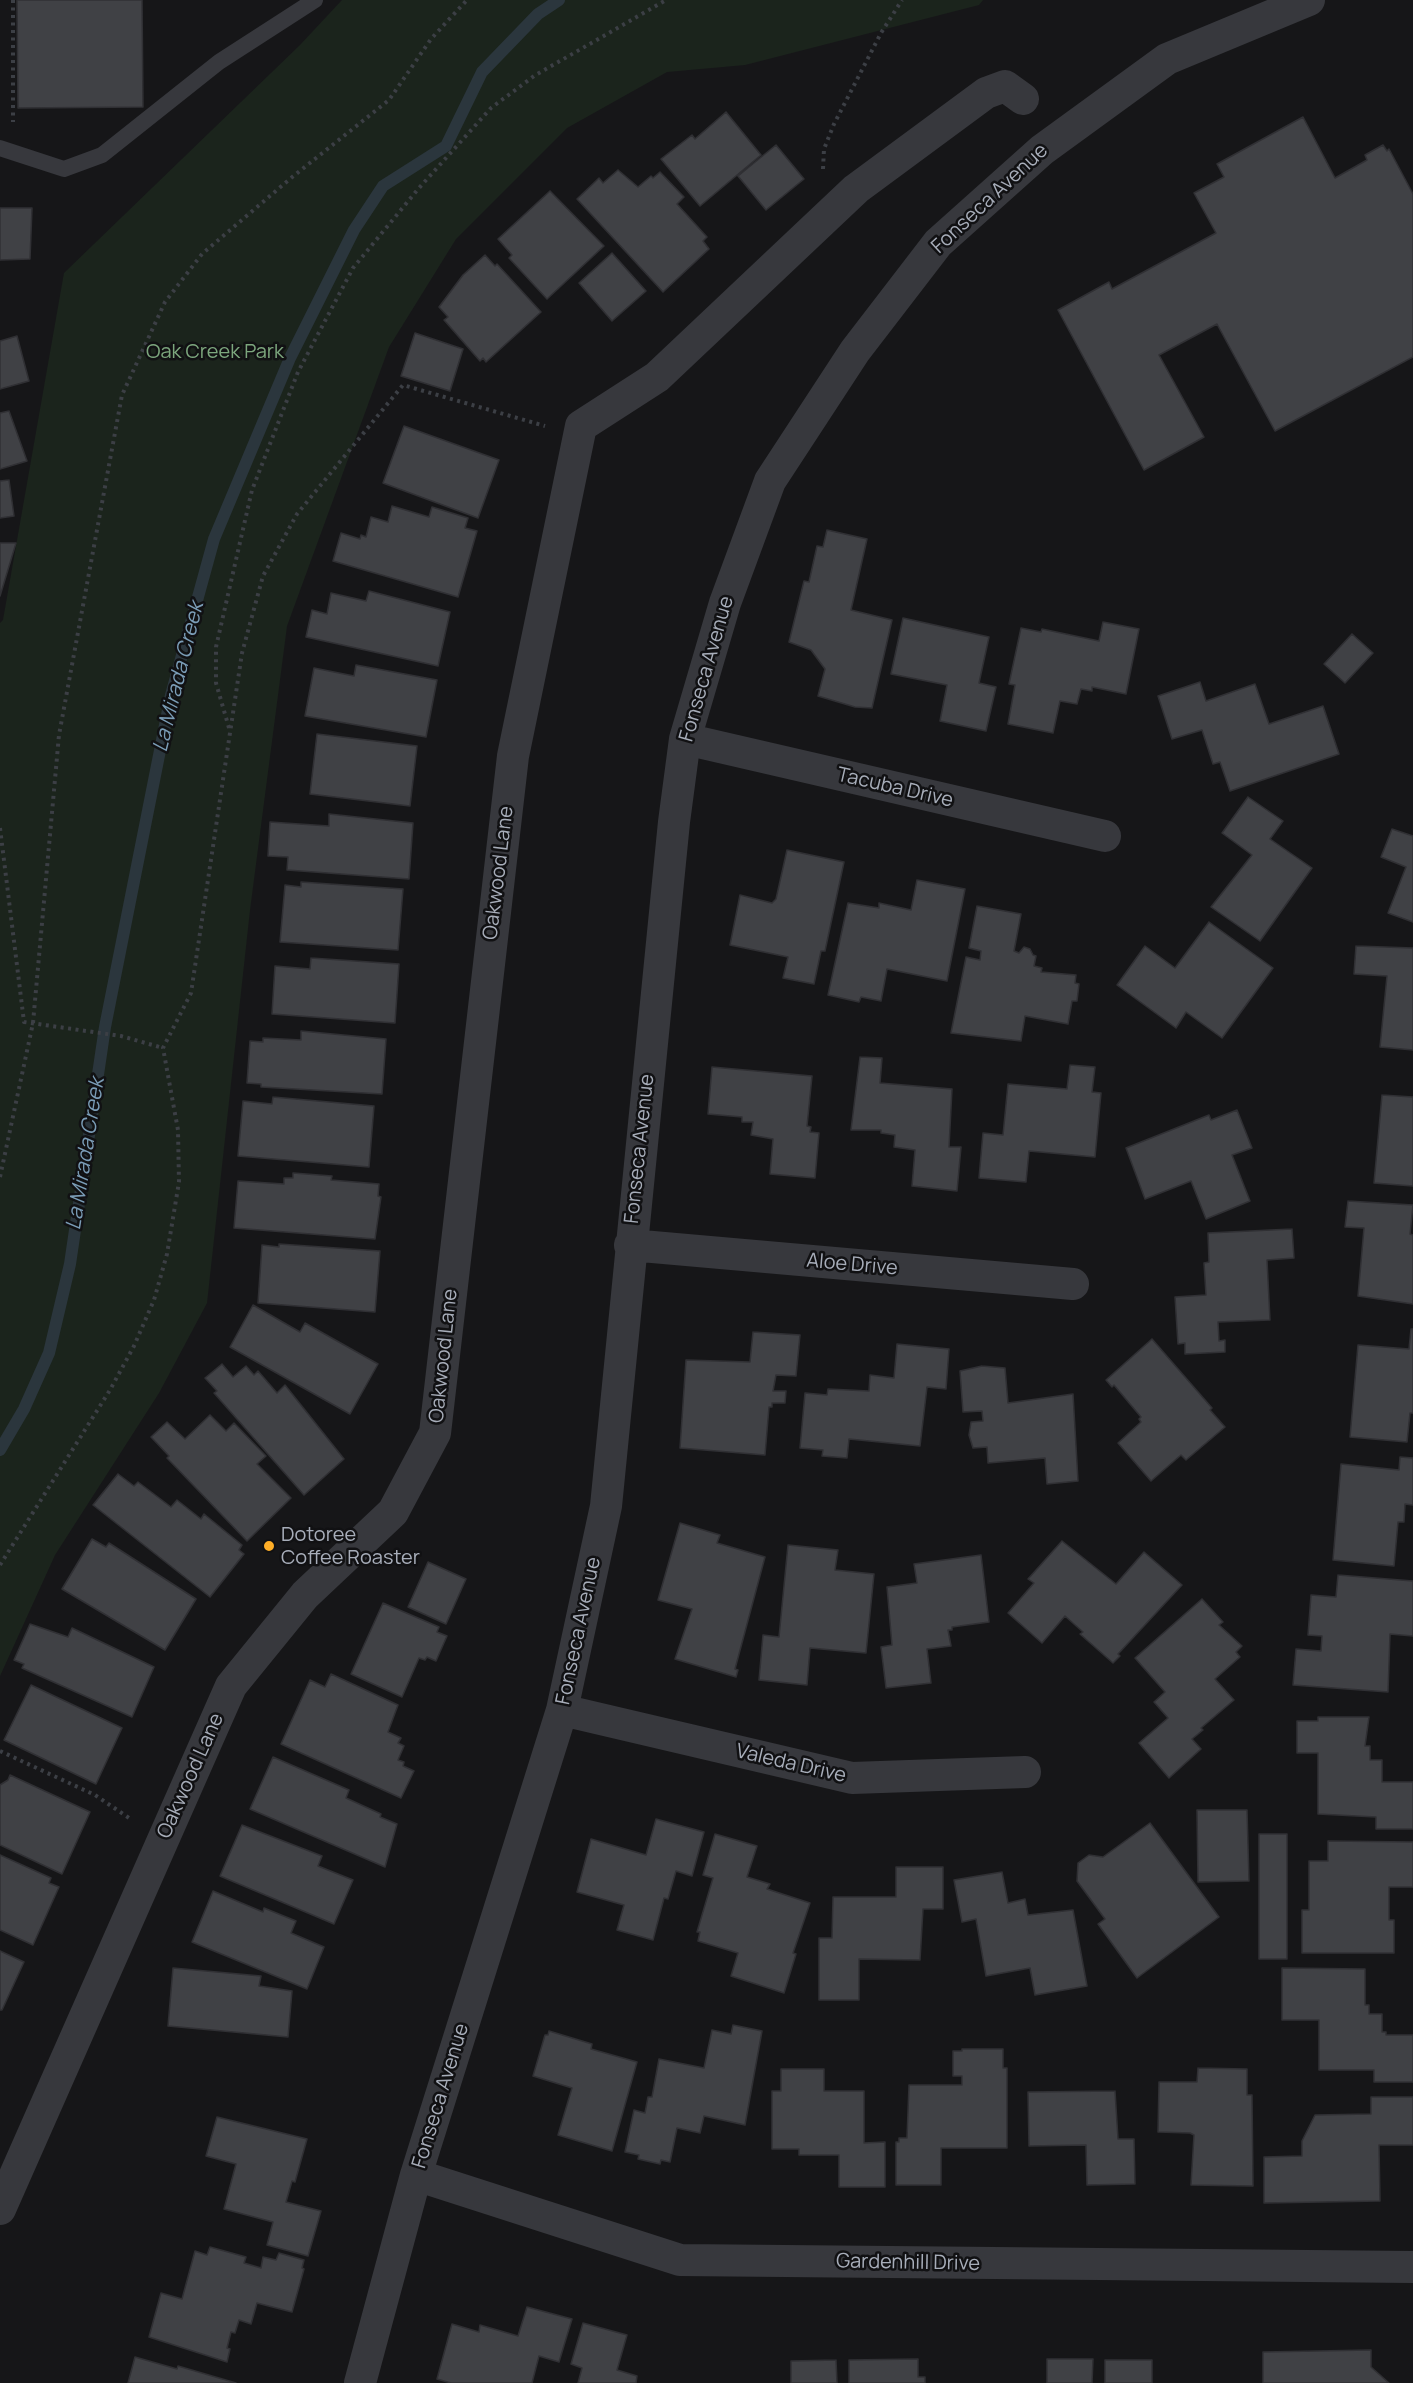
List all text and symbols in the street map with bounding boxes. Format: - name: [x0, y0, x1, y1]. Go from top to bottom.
- street label: Fonseca Avenue: [927, 139, 1053, 259]
- park label: Oak Creek Park: [146, 340, 284, 364]
- street label: Fonseca Avenue: [675, 593, 739, 745]
- water label: La Mirada Creek: [148, 599, 210, 755]
- street label: Tacuba Drive: [835, 763, 955, 813]
- street label: Oakwood Lane: [479, 805, 519, 941]
- street label: Fonseca Avenue: [620, 1073, 660, 1225]
- water label: La Mirada Creek: [62, 1076, 110, 1232]
- street label: Aloe Drive: [805, 1249, 899, 1281]
- street label: Oakwood Lane: [425, 1288, 463, 1424]
- place label: Dotoree Coffee Roaster: [281, 1523, 420, 1570]
- marker: Dotoree Coffee Roaster: [262, 1539, 276, 1553]
- street label: Fonseca Avenue: [552, 1555, 606, 1707]
- street label: Oakwood Lane: [153, 1710, 229, 1842]
- street label: Valeda Drive: [734, 1740, 848, 1788]
- street label: Fonseca Avenue: [408, 2021, 474, 2171]
- street label: Gardenhill Drive: [836, 2250, 980, 2276]

